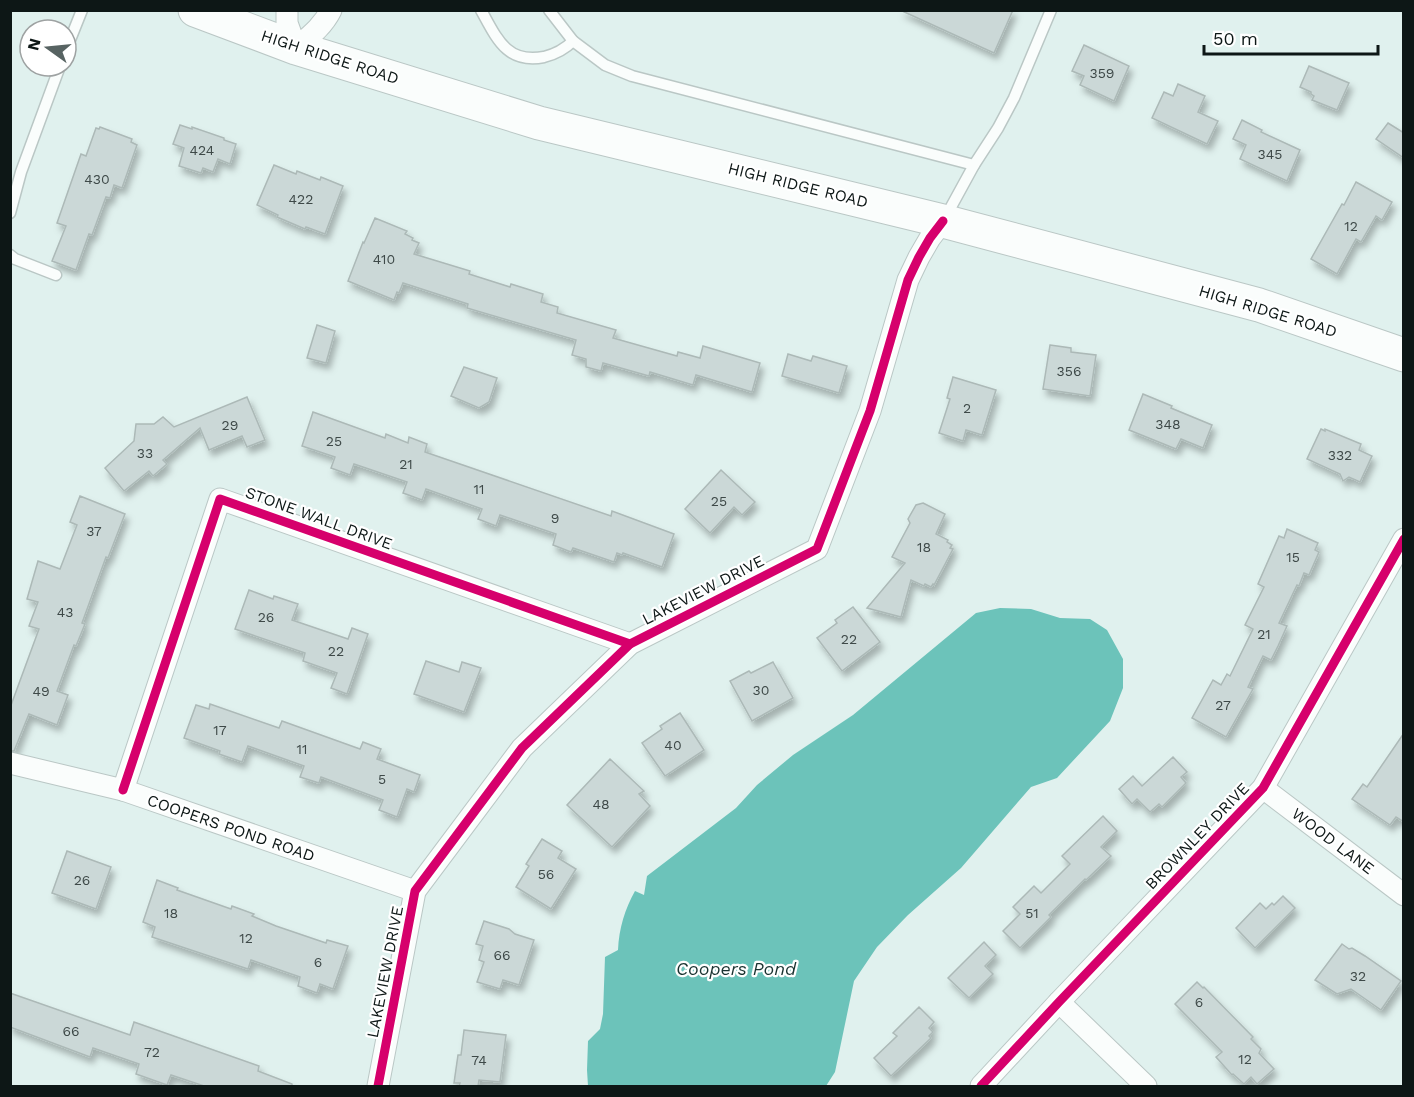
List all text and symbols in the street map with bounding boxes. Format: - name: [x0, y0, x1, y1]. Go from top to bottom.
- north arrow: [18, 18, 78, 78]
- scale bar: [1204, 18, 1378, 56]
- street label: HIGH RIDGE ROAD: [259, 26, 401, 88]
- text: 50 m: [1213, 28, 1258, 49]
- text: N: [23, 36, 45, 52]
- house number: 359: [1090, 65, 1114, 81]
- house number: 424: [190, 142, 214, 158]
- house number: 345: [1258, 146, 1282, 162]
- street label: HIGH RIDGE ROAD: [726, 158, 870, 212]
- house number: 430: [84, 171, 110, 187]
- house number: 422: [289, 191, 313, 207]
- house number: 12: [1344, 218, 1358, 234]
- house number: 410: [373, 251, 395, 267]
- street label: HIGH RIDGE ROAD: [1197, 281, 1339, 341]
- house number: 356: [1057, 363, 1081, 379]
- house number: 2: [963, 400, 971, 416]
- house number: 348: [1155, 416, 1181, 432]
- house number: 29: [222, 417, 238, 433]
- house number: 25: [326, 433, 342, 449]
- house number: 33: [137, 445, 153, 461]
- house number: 332: [1328, 447, 1352, 463]
- house number: 21: [399, 456, 413, 472]
- house number: 11: [474, 481, 484, 497]
- street label: STONE WALL DRIVE: [243, 483, 395, 553]
- house number: 25: [711, 493, 727, 509]
- house number: 9: [551, 510, 559, 526]
- house number: 37: [86, 523, 102, 539]
- house number: 18: [917, 539, 931, 555]
- house number: 15: [1286, 549, 1300, 565]
- street label: LAKEVIEW DRIVE: [639, 551, 767, 629]
- house number: 43: [57, 604, 73, 620]
- house number: 26: [258, 609, 274, 625]
- house number: 21: [1257, 626, 1271, 642]
- house number: 22: [841, 631, 857, 647]
- house number: 22: [328, 643, 344, 659]
- house number: 30: [753, 682, 769, 698]
- house number: 49: [32, 683, 50, 699]
- house number: 27: [1215, 697, 1231, 713]
- house number: 17: [213, 722, 227, 738]
- house number: 40: [664, 737, 682, 753]
- house number: 11: [297, 741, 307, 757]
- house number: 5: [378, 771, 386, 787]
- street label: BROWNLEY DRIVE: [1141, 779, 1253, 893]
- street label: COOPERS POND ROAD: [145, 790, 317, 866]
- house number: 48: [592, 796, 610, 812]
- street label: WOOD LANE: [1288, 804, 1378, 878]
- house number: 56: [538, 866, 554, 882]
- house number: 26: [74, 872, 90, 888]
- street label: LAKEVIEW DRIVE: [363, 904, 407, 1040]
- house number: 18: [164, 905, 178, 921]
- house number: 51: [1025, 905, 1039, 921]
- house number: 12: [239, 930, 253, 946]
- house number: 66: [493, 947, 511, 963]
- house number: 6: [314, 954, 322, 970]
- water label: Coopers Pond: [676, 958, 797, 979]
- house number: 32: [1350, 968, 1366, 984]
- house number: 6: [1195, 994, 1203, 1010]
- house number: 66: [62, 1023, 80, 1039]
- house number: 72: [144, 1044, 160, 1060]
- house number: 12: [1238, 1051, 1252, 1067]
- house number: 74: [471, 1052, 487, 1068]

